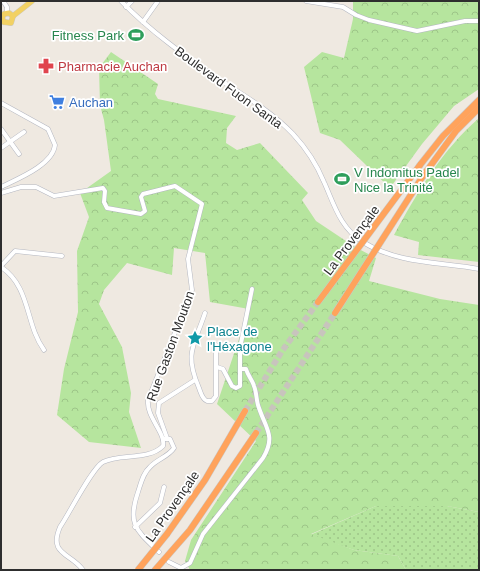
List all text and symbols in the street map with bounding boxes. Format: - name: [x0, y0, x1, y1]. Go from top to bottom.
- sports icon: Fitness Park: [127, 26, 145, 44]
- place label: Fitness Park: [52, 28, 124, 43]
- street label: Boulevard Fuon Santa: [172, 43, 286, 132]
- pharmacy icon: Pharmacie Auchan: [37, 57, 55, 75]
- place label: Pharmacie Auchan: [58, 59, 167, 74]
- supermarket icon: Auchan: [48, 93, 66, 111]
- place label: Auchan: [69, 95, 113, 110]
- place label: V Indomitus Padel Nice la Trinité: [354, 165, 460, 195]
- sports icon: V Indomitus Padel Nice la Trinité: [333, 170, 351, 188]
- street label: La Provençale: [320, 203, 382, 278]
- street label: Rue Gaston Mouton: [144, 289, 197, 403]
- place label: Place de l'Héxagone: [207, 324, 272, 354]
- place icon: Place de l'Héxagone: [186, 329, 204, 347]
- street label: La Provençale: [142, 468, 202, 545]

